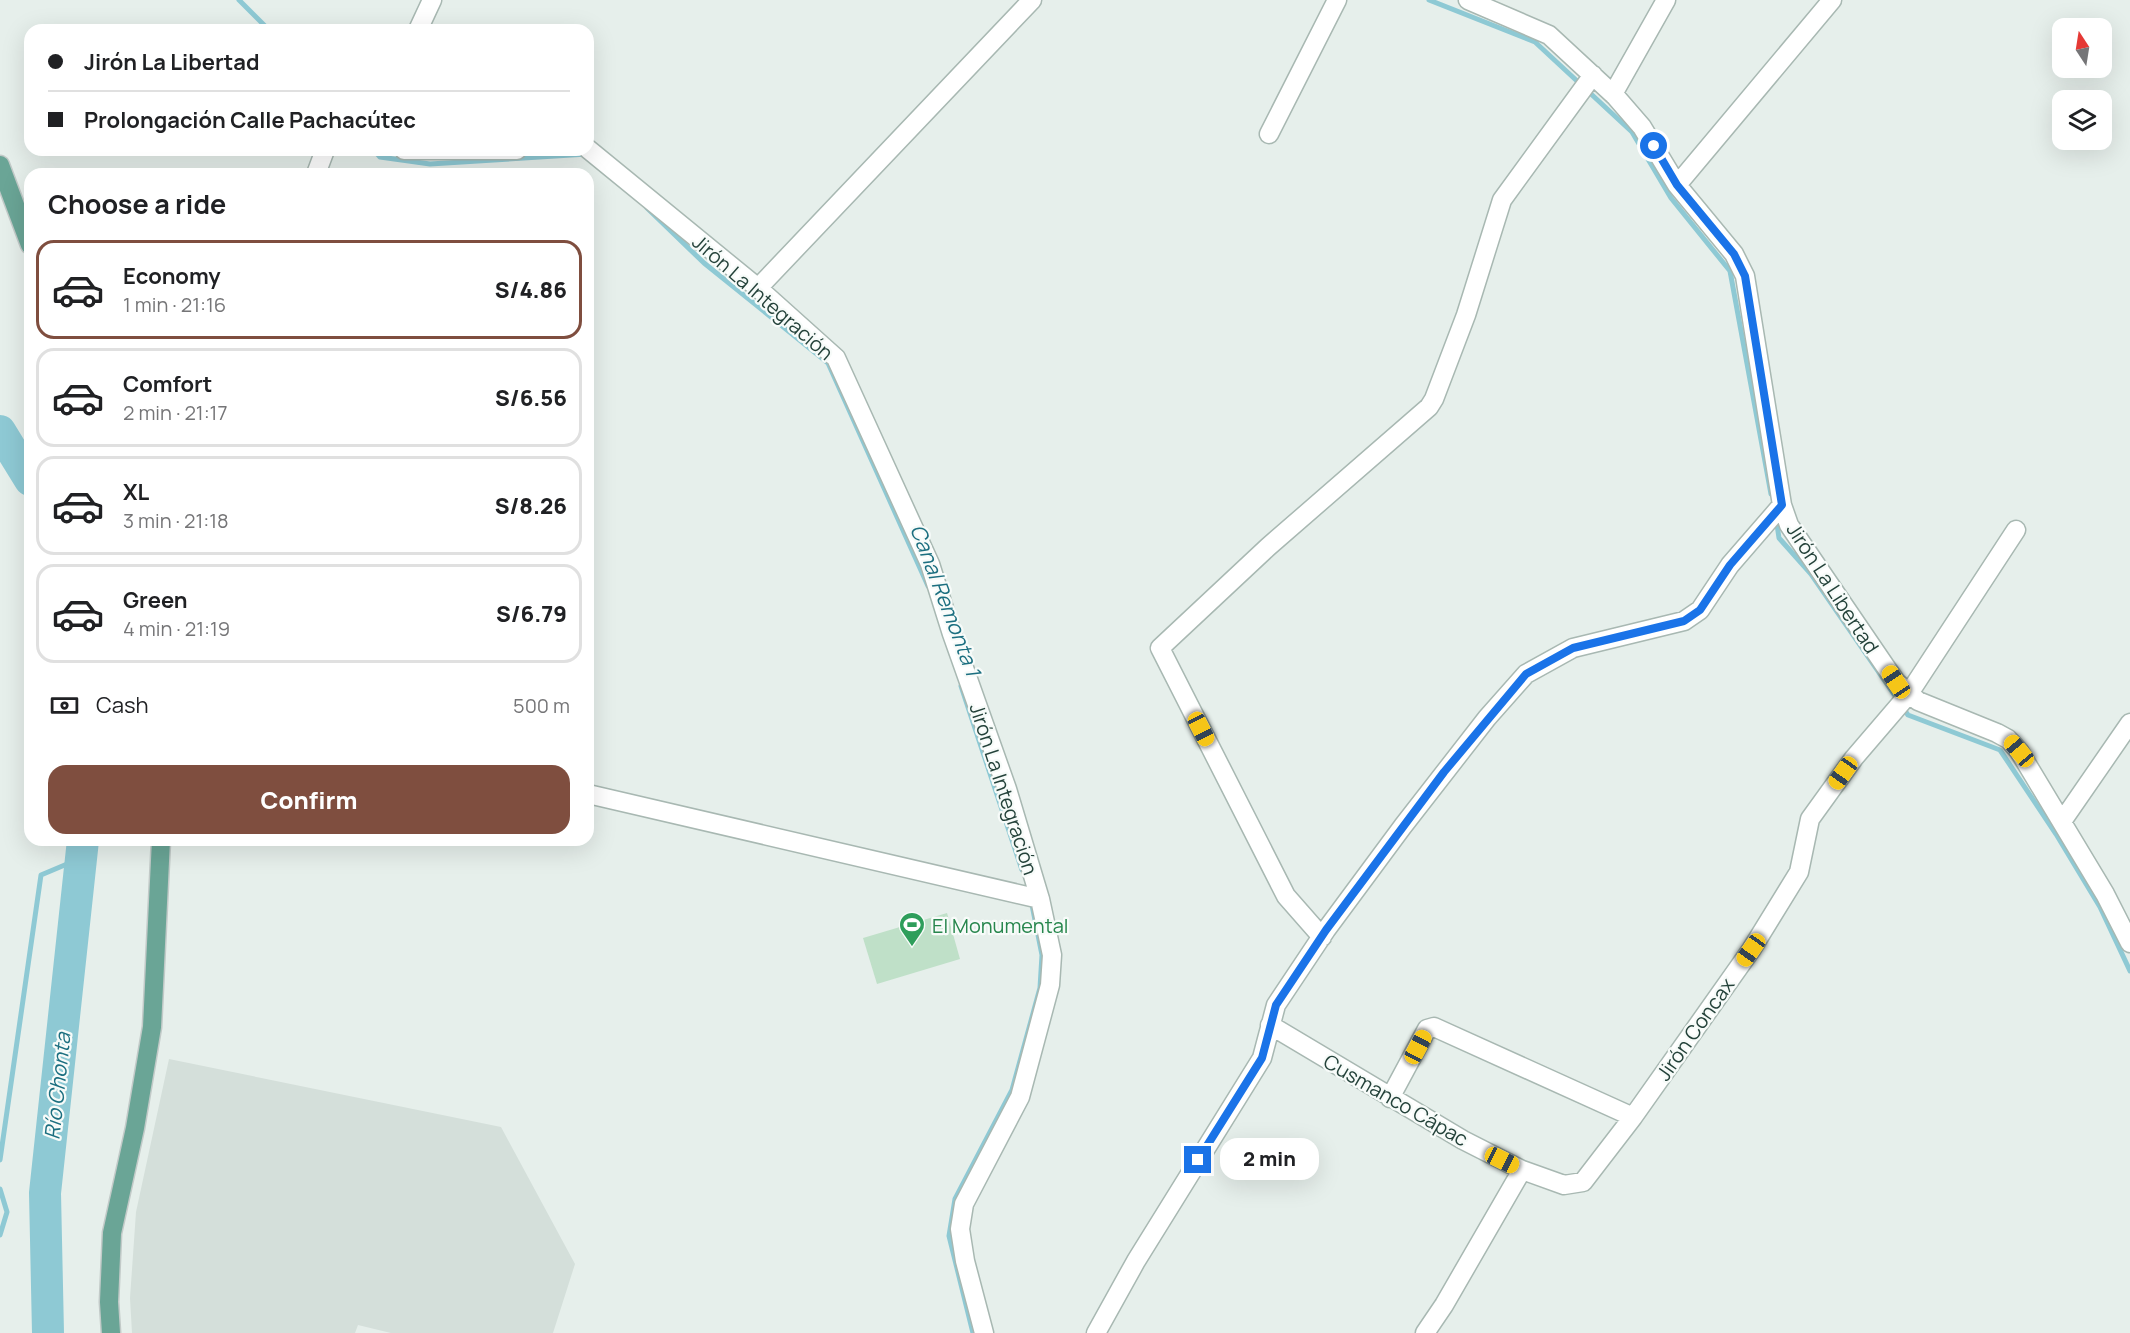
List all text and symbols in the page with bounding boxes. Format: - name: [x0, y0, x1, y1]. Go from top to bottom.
- north arrow: [2052, 18, 2112, 78]
- map controls: [2052, 18, 2112, 150]
- text: Jirón La Libertad: [84, 47, 260, 77]
- button: layers: [2052, 90, 2112, 150]
- text: Prolongación Calle Pachacútec: [84, 105, 416, 135]
- route start: [1640, 132, 1667, 159]
- text: Choose a ride: [48, 185, 226, 222]
- street label: Jirón La Integración: [687, 228, 839, 366]
- text: Economy: [123, 261, 221, 291]
- icon: car: [51, 263, 105, 317]
- text: S/4.86: [495, 275, 567, 305]
- text: 1 min · 21:16: [123, 291, 226, 318]
- text: Comfort: [123, 369, 212, 399]
- icon: car: [51, 371, 105, 425]
- text: S/6.56: [495, 383, 567, 413]
- text: 2 min · 21:17: [123, 399, 227, 426]
- text: XL: [123, 477, 149, 507]
- icon: car: [51, 479, 105, 533]
- text: S/8.26: [495, 491, 567, 521]
- text: 3 min · 21:18: [123, 507, 229, 534]
- street label: Jirón La Libertad: [1781, 518, 1885, 658]
- water label: Canal Remonta 1: [904, 520, 988, 682]
- text: Green: [123, 585, 188, 615]
- icon: car: [51, 587, 105, 641]
- text: S/6.79: [496, 599, 567, 629]
- text: 4 min · 21:19: [123, 615, 230, 642]
- car: [1878, 662, 1914, 702]
- icon: cash: [48, 689, 81, 722]
- text: Cash: [96, 690, 149, 720]
- text: 500 m: [513, 692, 570, 719]
- street label: Jirón La Integración: [964, 700, 1044, 878]
- car: [1185, 709, 1217, 749]
- car: [2001, 731, 2037, 771]
- car: [1825, 753, 1861, 793]
- button: Confirm: [48, 765, 570, 834]
- sports icon: El Monumental: [897, 910, 927, 948]
- place label: El Monumental: [932, 912, 1068, 939]
- car: [1733, 930, 1769, 970]
- street label: Jirón Concax: [1650, 972, 1741, 1086]
- car: [1402, 1027, 1434, 1067]
- water label: Río Chonta: [37, 1030, 77, 1141]
- street label: Cusmanco Cápac: [1319, 1048, 1473, 1152]
- callout: 2 min: [1219, 1139, 1318, 1181]
- car: [1482, 1144, 1522, 1176]
- text: 2 min: [1243, 1145, 1296, 1172]
- route end: [1184, 1146, 1211, 1173]

